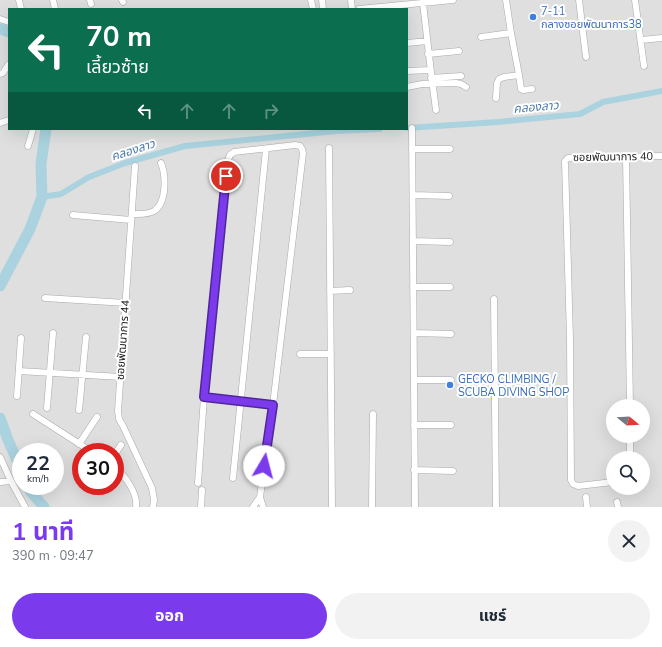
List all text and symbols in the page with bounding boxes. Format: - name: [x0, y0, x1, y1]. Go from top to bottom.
- place label: 7-11 กลางซอยพัฒนาการ38: [541, 4, 642, 32]
- marker: 7-11 กลางซอยพัฒนาการ38: [528, 12, 538, 22]
- text: 70 m: [86, 18, 152, 56]
- icon: left: [20, 24, 72, 76]
- text: เลี้ยวซ้าย: [86, 55, 149, 79]
- water label: คลองลาว: [513, 97, 560, 117]
- icon: left: [134, 100, 156, 122]
- icon: ahead: [176, 100, 198, 122]
- icon: ahead: [218, 100, 240, 122]
- icon: right: [260, 100, 282, 122]
- water label: คลองลาว: [109, 135, 158, 165]
- street label: ซอยพัฒนาการ 40: [573, 149, 654, 165]
- pin: [209, 159, 243, 193]
- icon: arrive: [215, 165, 237, 187]
- street label: ซอยพัฒนาการ 44: [113, 299, 133, 381]
- place label: GECKO CLIMBING / SCUBA DIVING SHOP: [458, 372, 569, 400]
- marker: GECKO CLIMBING / SCUBA DIVING SHOP: [445, 380, 455, 390]
- north arrow: [606, 399, 650, 443]
- map controls: [606, 399, 650, 495]
- speed limit sign: 30: [72, 443, 124, 495]
- position arrow: [243, 445, 285, 487]
- text: 22: [26, 450, 50, 477]
- button: search: [606, 451, 650, 495]
- text: km/h: [27, 472, 49, 486]
- text: 1 นาที: [12, 516, 74, 548]
- button: close: [608, 520, 650, 562]
- text: 390 m · 09:47: [12, 547, 94, 565]
- button: ออก: [12, 593, 327, 639]
- button: แชร์: [335, 593, 650, 639]

